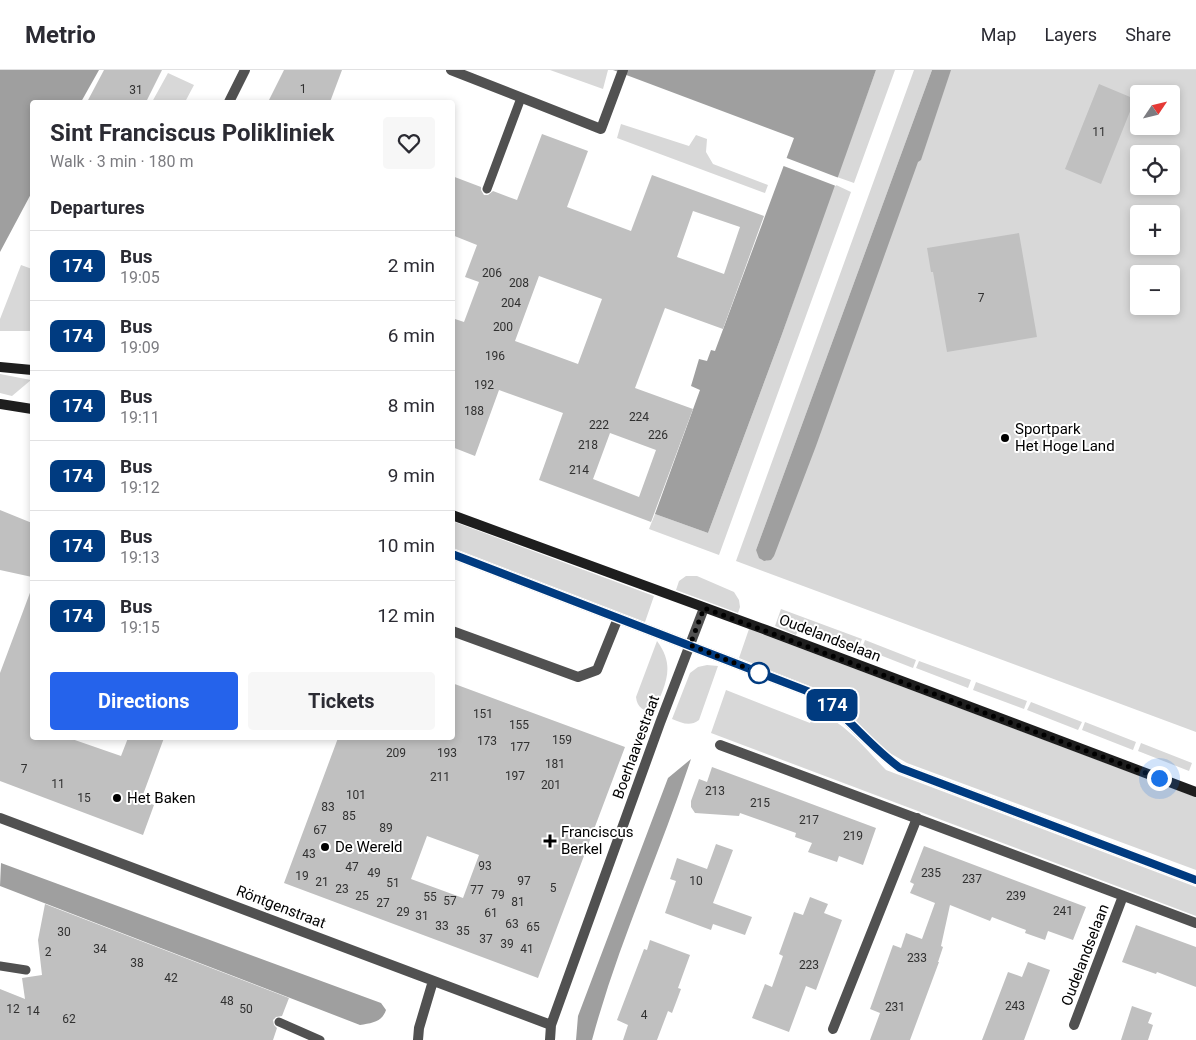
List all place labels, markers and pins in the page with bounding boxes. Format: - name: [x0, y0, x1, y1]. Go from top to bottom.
- place label: Sportpark Het Hoge Land: [1015, 420, 1115, 455]
- marker: Sportpark Het Hoge Land: [999, 432, 1011, 444]
- unlabelled marker: [748, 662, 770, 684]
- place label: Het Baken: [127, 789, 195, 807]
- marker: Het Baken: [111, 792, 123, 804]
- place label: Franciscus Berkel: [561, 823, 633, 858]
- marker: Franciscus Berkel: [543, 834, 557, 848]
- place label: De Wereld: [335, 838, 403, 856]
- marker: De Wereld: [319, 841, 331, 853]

